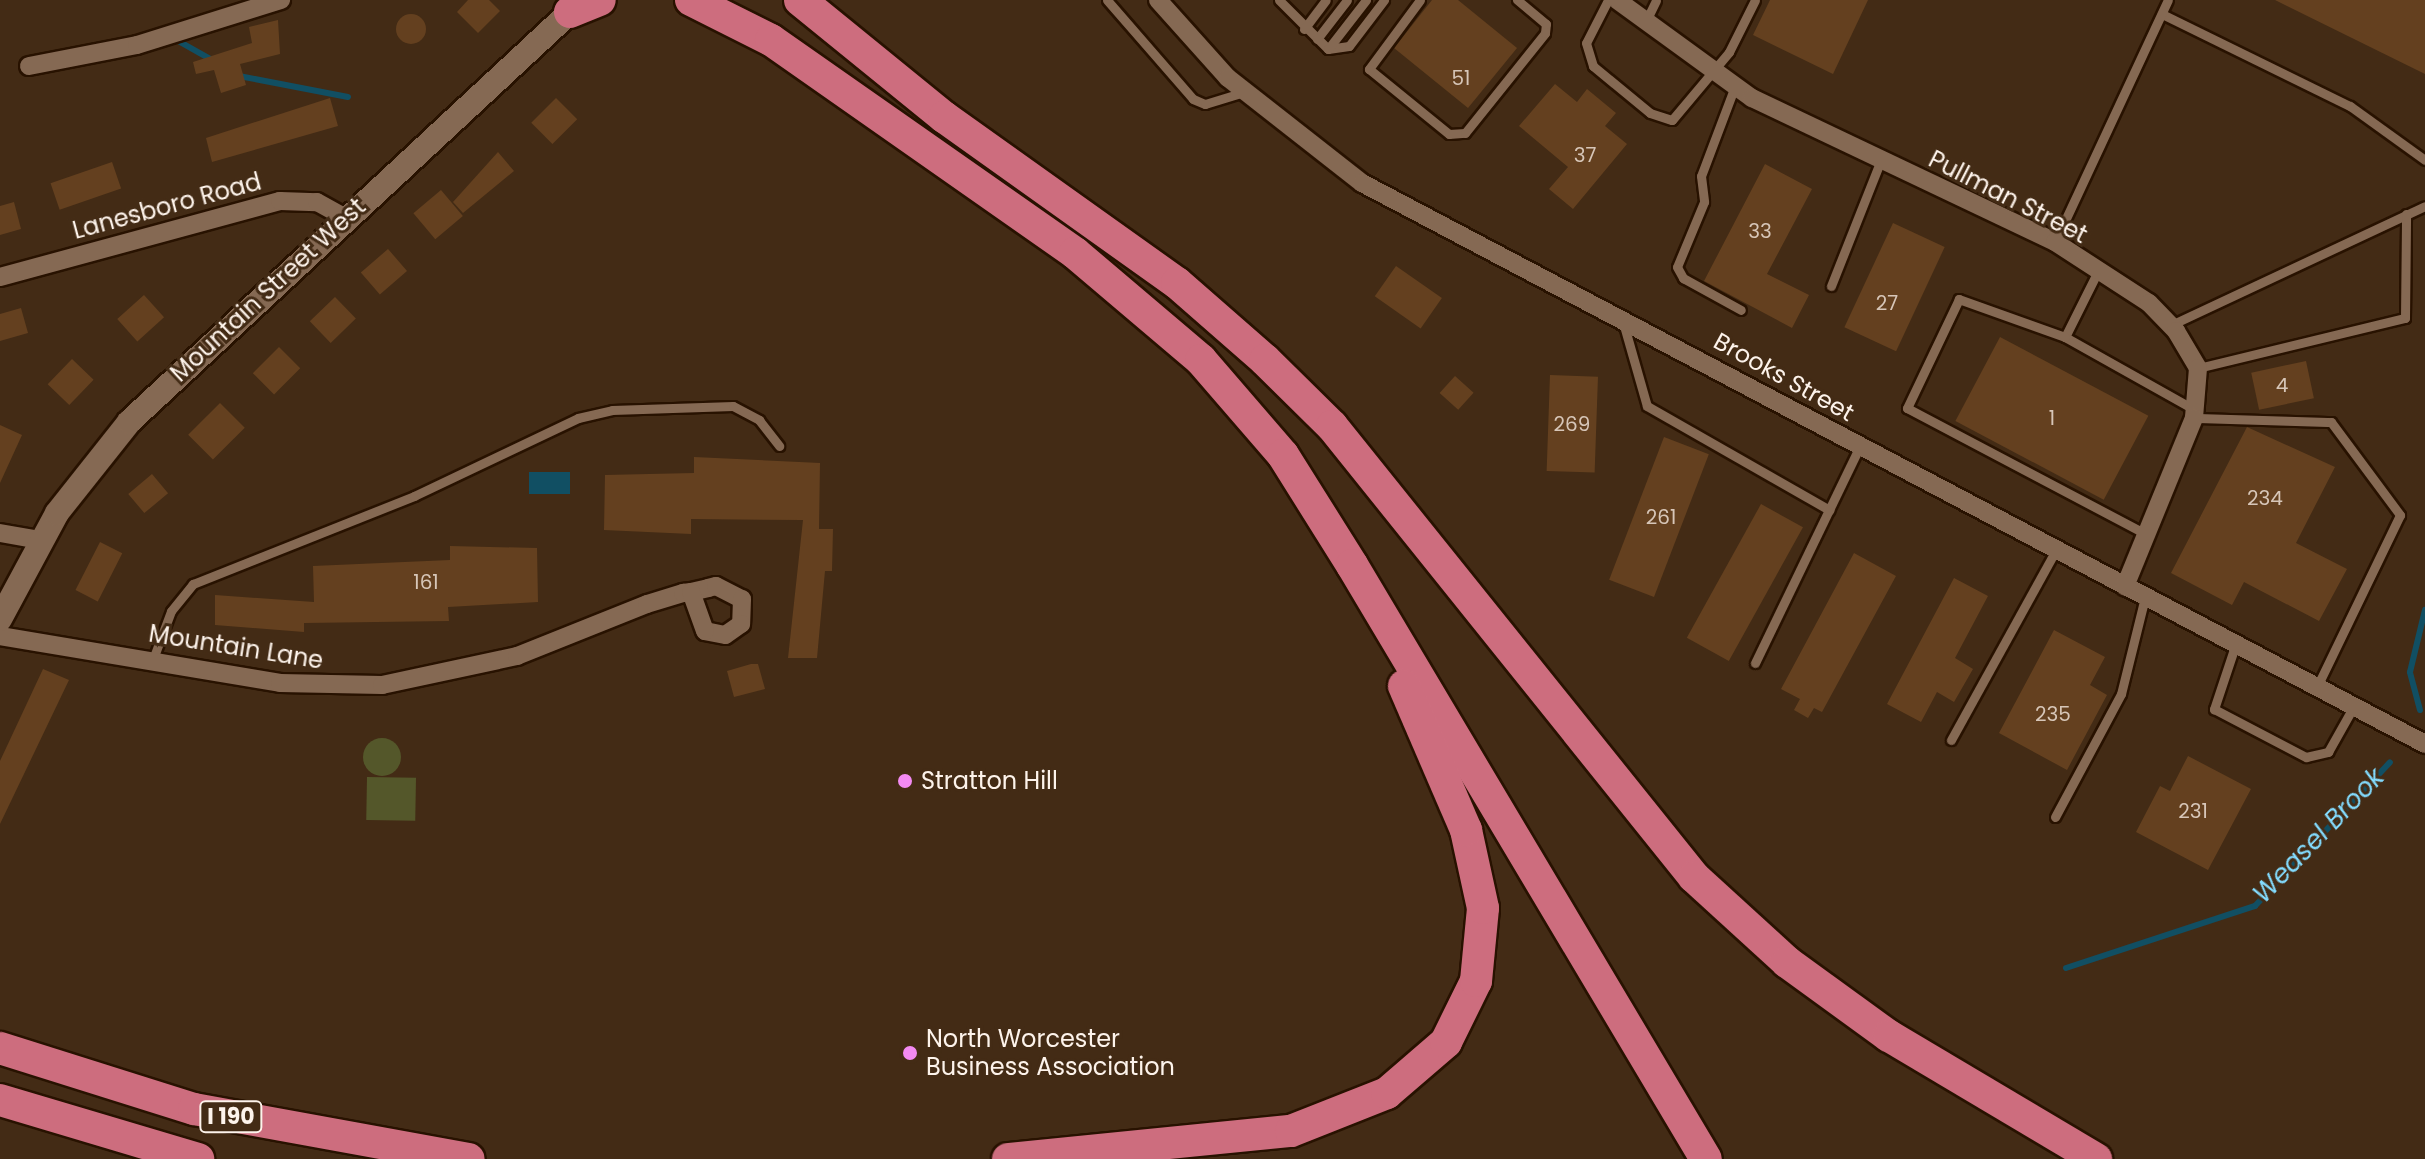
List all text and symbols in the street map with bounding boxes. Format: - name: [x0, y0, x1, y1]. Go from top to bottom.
- house number: 51: [1452, 66, 1470, 90]
- house number: 37: [1574, 143, 1596, 167]
- street label: Pullman Street: [1924, 145, 2092, 249]
- street label: Lanesboro Road: [70, 167, 264, 245]
- street label: Mountain Street West: [165, 192, 371, 388]
- house number: 33: [1748, 219, 1772, 243]
- house number: 27: [1876, 291, 1898, 315]
- street label: Brooks Street: [1709, 327, 1859, 427]
- house number: 4: [2276, 373, 2288, 397]
- house number: 1: [2049, 406, 2055, 430]
- house number: 269: [1554, 412, 1590, 436]
- house number: 234: [2247, 486, 2283, 510]
- house number: 261: [1646, 505, 1676, 529]
- house number: 161: [413, 570, 439, 594]
- street label: Mountain Lane: [147, 619, 325, 675]
- house number: 235: [2035, 702, 2071, 726]
- water label: Weasel Brook: [2247, 762, 2391, 910]
- place label: Stratton Hill: [921, 767, 1058, 795]
- marker: Stratton Hill: [896, 772, 914, 790]
- house number: 231: [2178, 799, 2208, 823]
- place label: North Worcester Business Association: [926, 1025, 1175, 1081]
- marker: North Worcester Business Association: [901, 1044, 919, 1062]
- road number: I 190: [199, 1099, 263, 1135]

